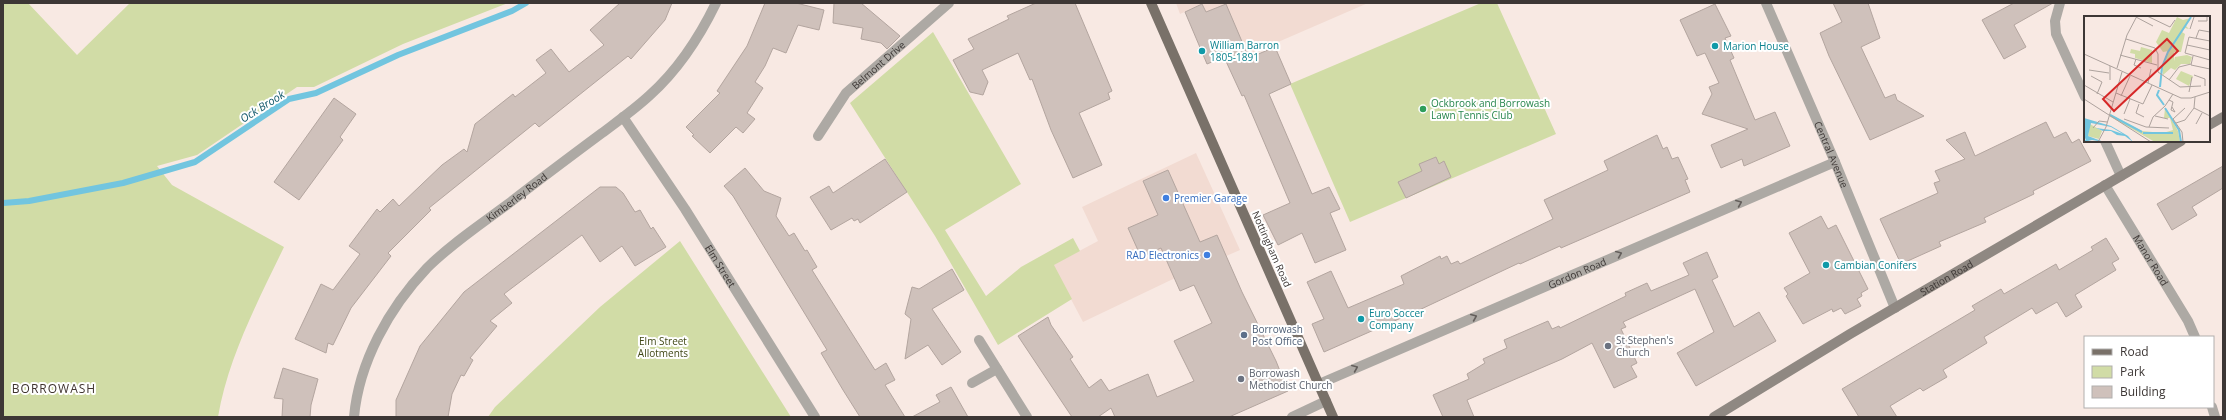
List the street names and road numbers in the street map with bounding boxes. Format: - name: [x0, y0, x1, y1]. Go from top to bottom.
- street label: Belmont Drive: [848, 37, 908, 92]
- street label: Central Avenue: [1811, 119, 1852, 190]
- street label: Kimberley Road: [483, 170, 550, 225]
- street label: Nottingham Road: [1249, 209, 1295, 289]
- street label: Manor Road: [2130, 232, 2172, 288]
- street label: Elm Street: [702, 242, 739, 290]
- street label: Gordon Road: [1546, 254, 1608, 292]
- street label: Station Road: [1917, 257, 1976, 299]

